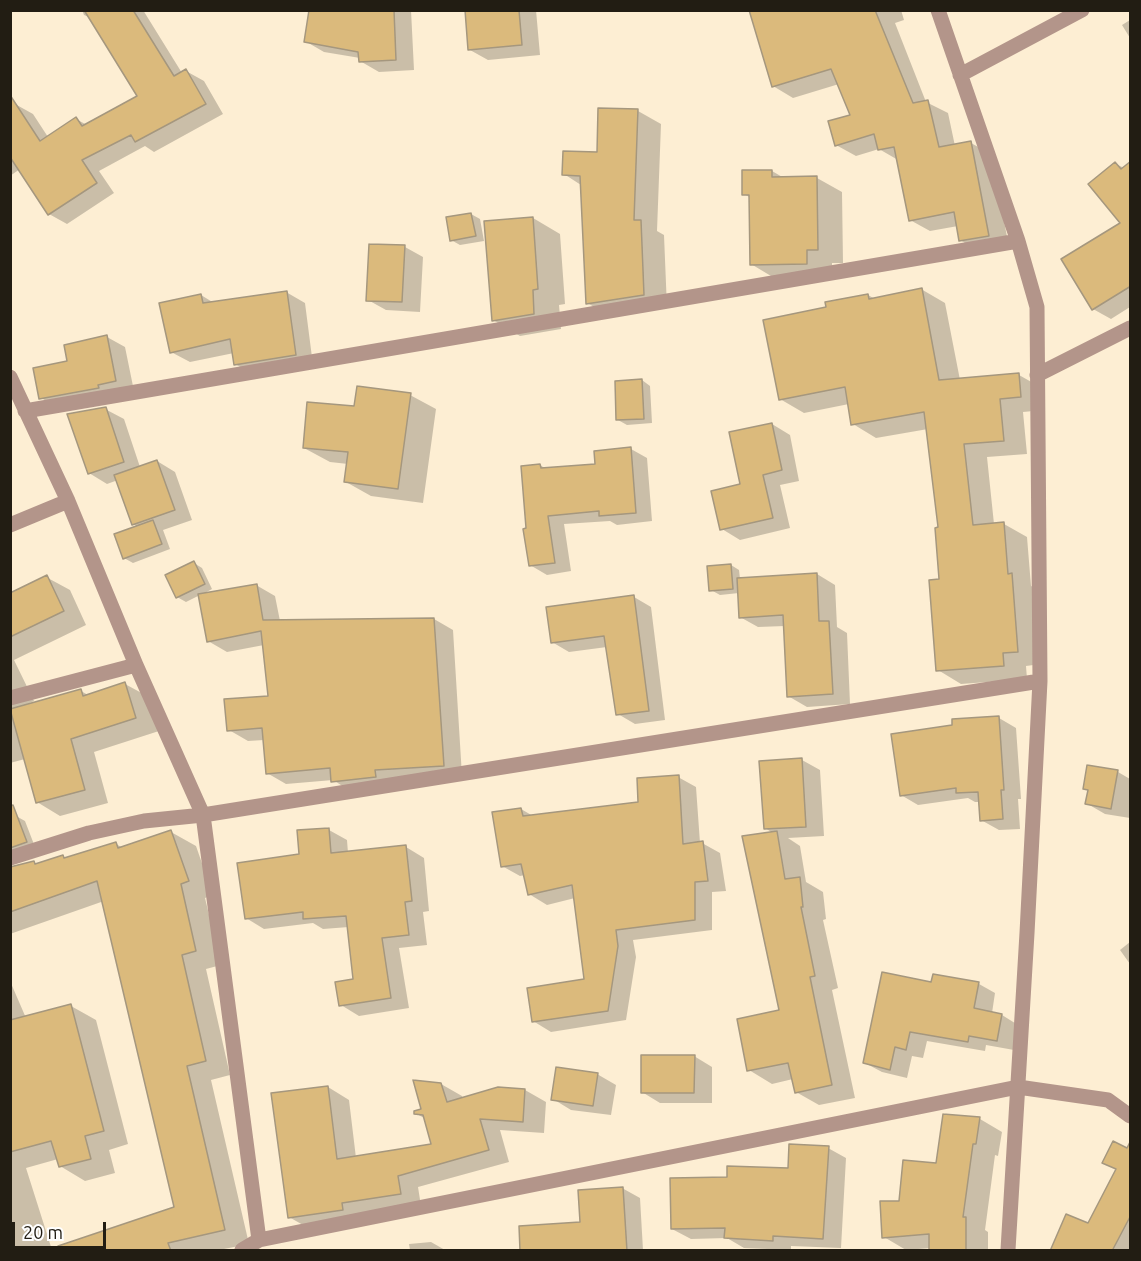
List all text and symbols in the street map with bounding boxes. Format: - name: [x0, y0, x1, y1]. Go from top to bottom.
- scale bar: [15, 1210, 110, 1248]
- text: 20 m: [23, 1222, 63, 1242]

